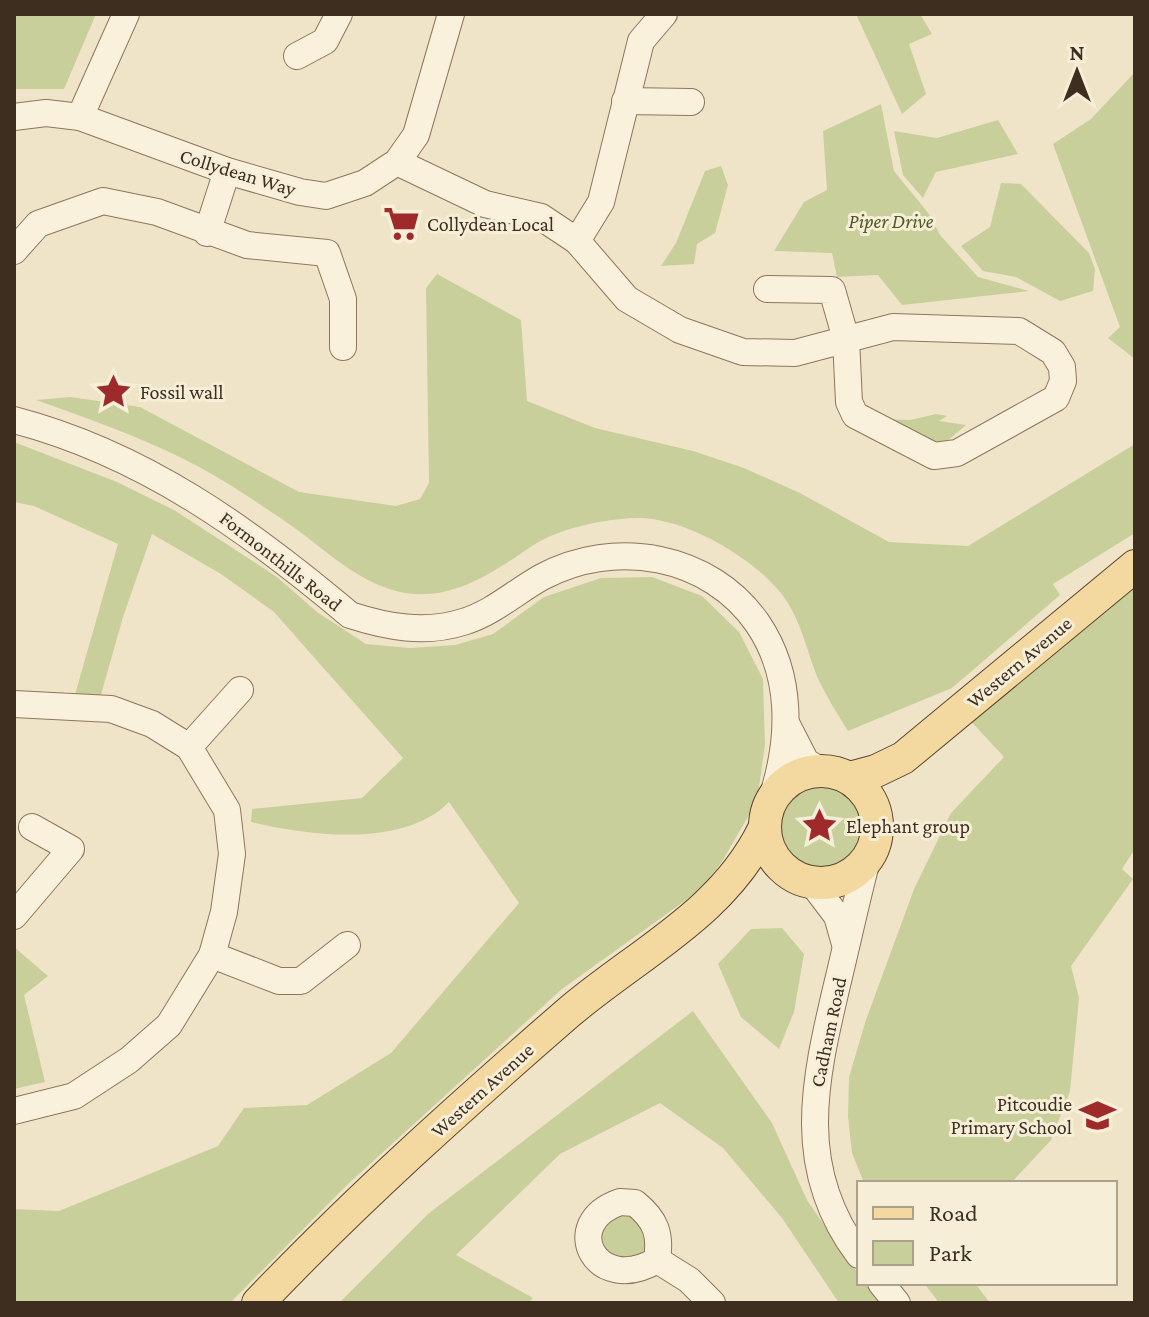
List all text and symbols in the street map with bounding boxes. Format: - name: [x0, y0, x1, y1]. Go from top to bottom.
- north arrow: [1037, 32, 1117, 112]
- text: N: [1070, 40, 1085, 65]
- street label: Collydean Way: [177, 144, 299, 201]
- supermarket icon: Collydean Local: [382, 205, 420, 243]
- park label: Piper Drive: [849, 210, 934, 233]
- place label: Collydean Local: [427, 213, 554, 236]
- place icon: Fossil wall: [95, 373, 133, 411]
- place label: Fossil wall: [140, 381, 224, 403]
- street label: Formonthills Road: [216, 507, 347, 616]
- street label: Western Avenue: [962, 612, 1076, 712]
- place icon: Elephant group: [801, 807, 839, 845]
- place label: Elephant group: [846, 815, 970, 838]
- street label: Cadham Road: [806, 975, 850, 1089]
- street label: Western Avenue: [426, 1038, 538, 1142]
- place label: Pitcoudie Primary School: [951, 1093, 1072, 1139]
- school or university icon: Pitcoudie Primary School: [1079, 1097, 1117, 1135]
- legend: [857, 1181, 1117, 1285]
- text: Road: [929, 1199, 978, 1226]
- text: Park: [929, 1239, 972, 1266]

